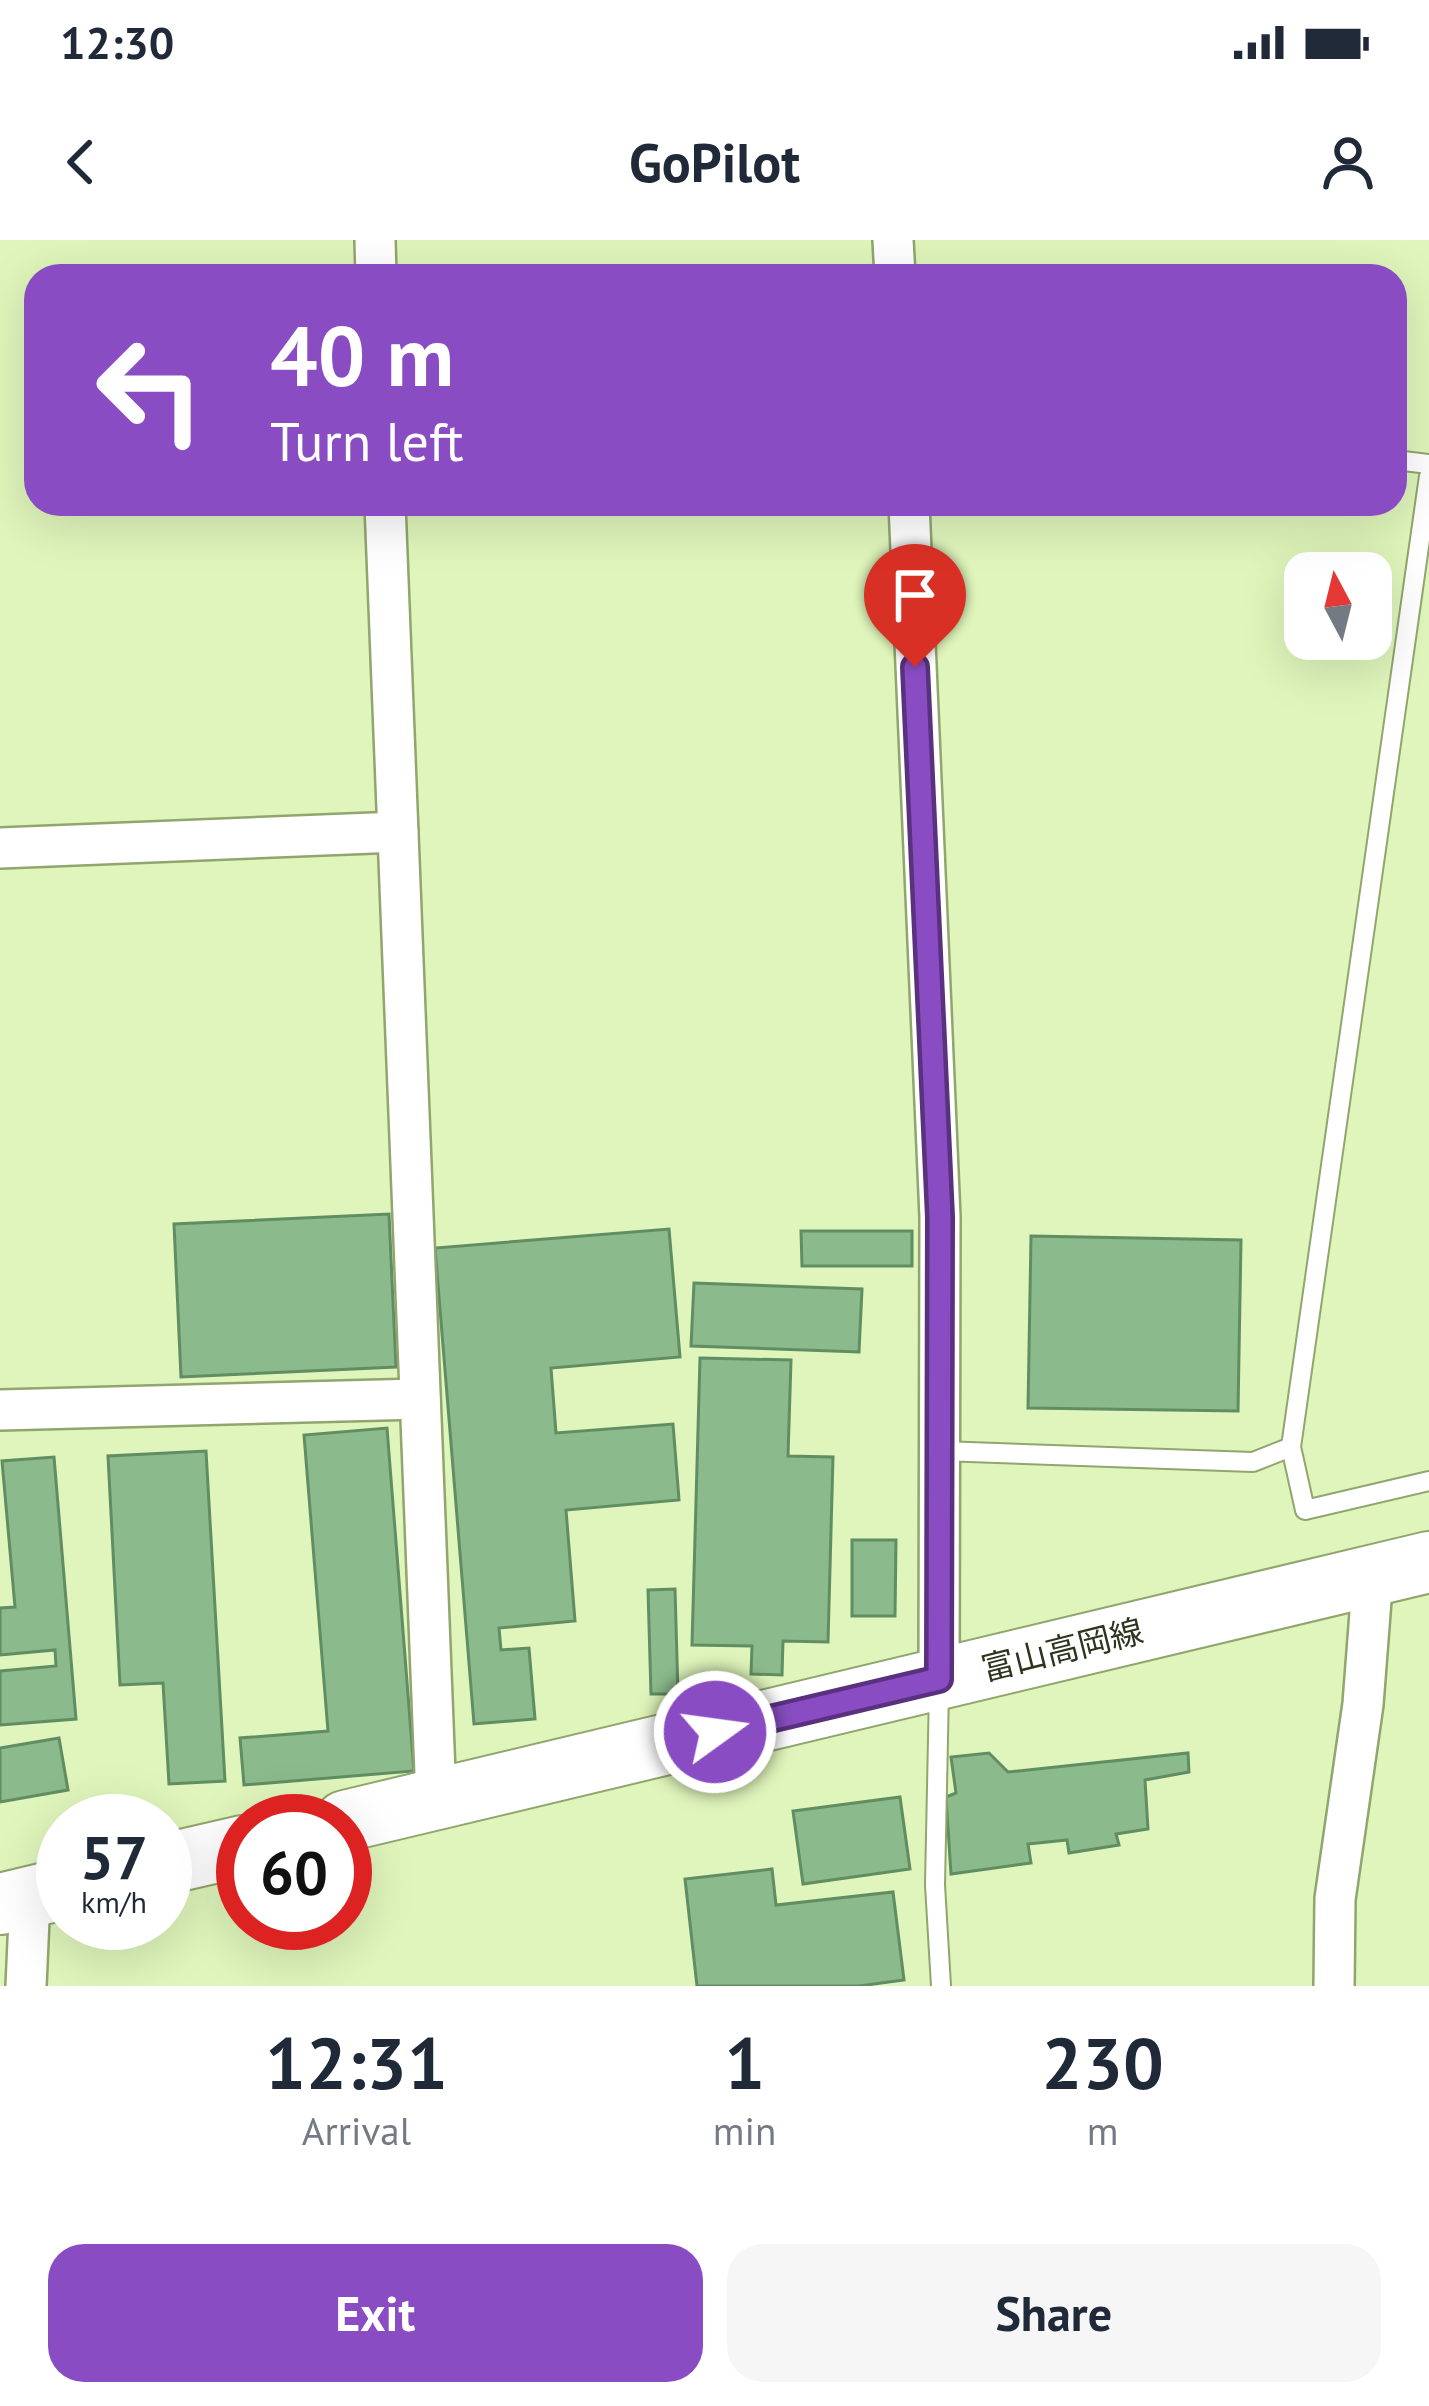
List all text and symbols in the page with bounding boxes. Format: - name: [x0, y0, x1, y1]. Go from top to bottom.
- text: 12:30: [60, 13, 174, 71]
- text: GoPilot: [629, 127, 800, 197]
- icon: back: [48, 129, 114, 195]
- icon: person: [1315, 129, 1381, 195]
- text: 40 m: [270, 300, 454, 409]
- icon: left: [72, 312, 228, 468]
- text: Turn left: [270, 406, 464, 476]
- pin: [864, 544, 966, 667]
- north arrow: [1284, 552, 1392, 660]
- map controls: [1284, 552, 1392, 660]
- icon: arrive: [882, 562, 948, 628]
- street label: 富山高岡線: [977, 1608, 1147, 1690]
- position arrow: [652, 1669, 778, 1795]
- speed limit sign: 60: [216, 1794, 372, 1950]
- text: 57: [80, 1818, 148, 1896]
- text: km/h: [81, 1882, 147, 1921]
- text: 12:31: [265, 2016, 448, 2109]
- text: 1: [724, 2016, 765, 2109]
- text: 230: [1041, 2016, 1164, 2109]
- text: Arrival: [302, 2105, 411, 2156]
- text: min: [713, 2105, 776, 2156]
- text: m: [1087, 2105, 1118, 2156]
- button: Exit: [48, 2244, 703, 2382]
- button: Share: [727, 2244, 1381, 2382]

